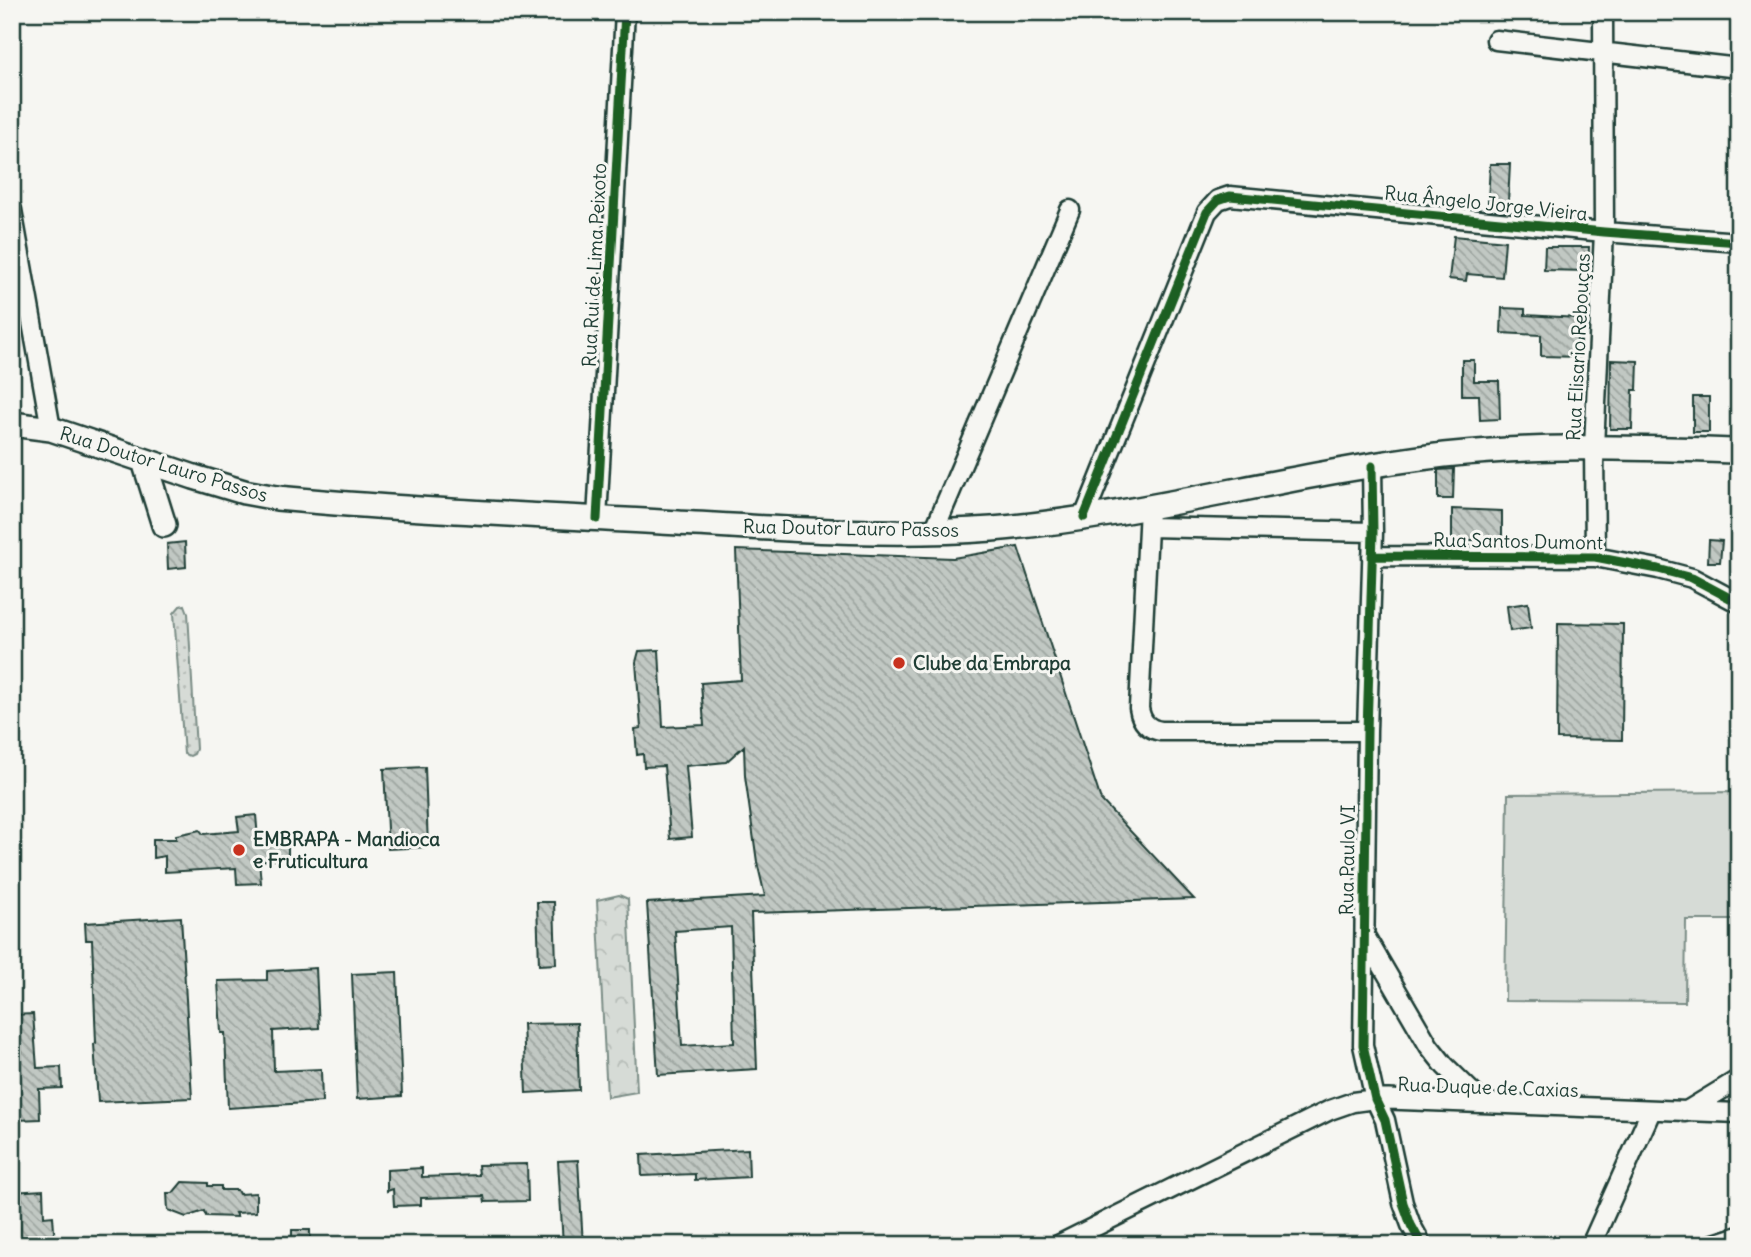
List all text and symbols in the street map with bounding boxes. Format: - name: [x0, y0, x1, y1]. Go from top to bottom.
- street label: Rua Rui de Lima Peixoto: [577, 162, 611, 368]
- street label: Rua Ângelo Jorge Vieira: [1383, 179, 1589, 226]
- street label: Rua Elisario Rebouças: [1561, 253, 1595, 441]
- street label: Rua Doutor Lauro Passos: [57, 421, 271, 507]
- street label: Rua Doutor Lauro Passos: [743, 514, 959, 542]
- street label: Rua Santos Dumont: [1433, 528, 1603, 554]
- place label: Clube da Embrapa: [913, 651, 1071, 675]
- marker: Clube da Embrapa: [891, 655, 907, 671]
- street label: Rua Paulo VI: [1334, 804, 1360, 916]
- place label: EMBRAPA - Mandioca e Fruticultura: [253, 827, 440, 873]
- marker: EMBRAPA - Mandioca e Fruticultura: [231, 842, 247, 858]
- street label: Rua Duque de Caxias: [1397, 1072, 1579, 1102]

